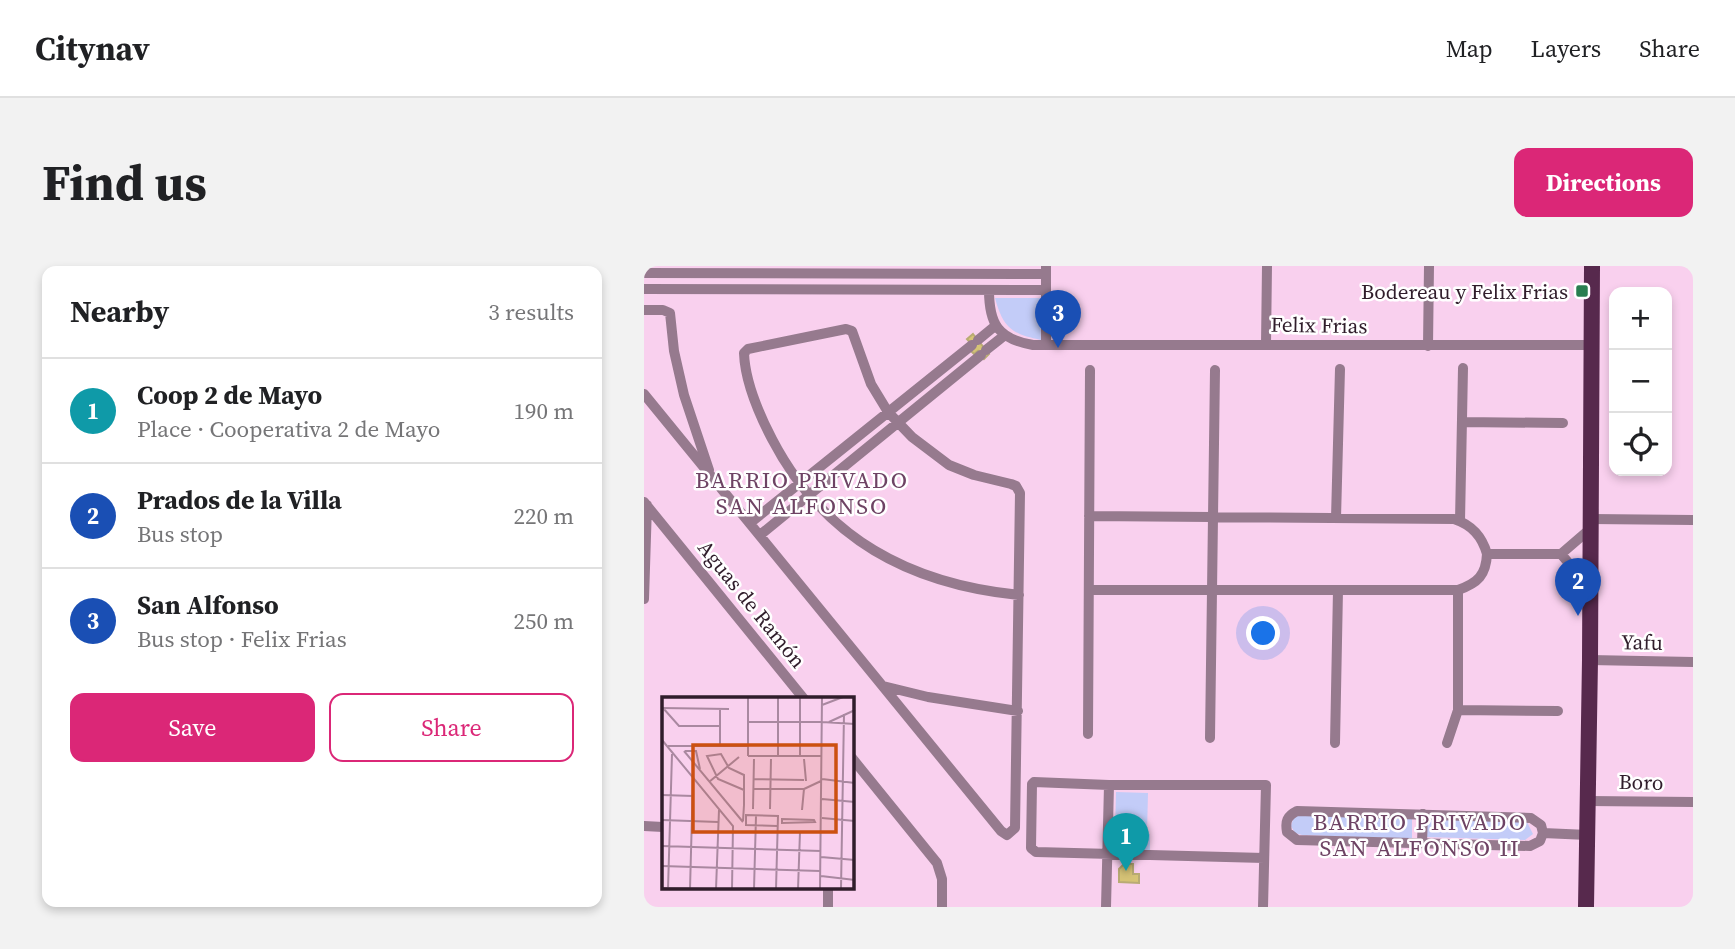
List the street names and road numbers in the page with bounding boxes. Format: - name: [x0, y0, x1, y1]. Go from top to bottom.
- street label: Felix Frias: [1270, 310, 1368, 340]
- street label: Aguas de Ramón: [691, 534, 813, 674]
- street label: Yafu: [1621, 627, 1663, 657]
- street label: Boro: [1618, 767, 1664, 797]

